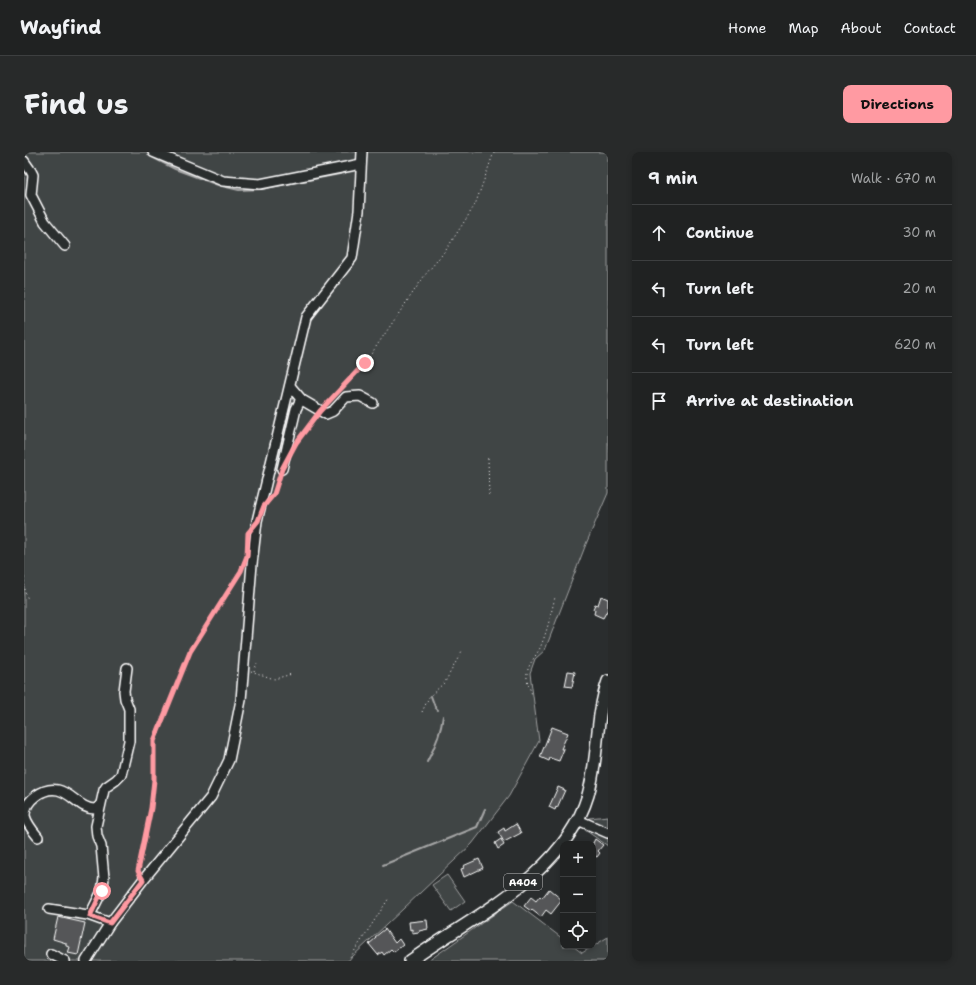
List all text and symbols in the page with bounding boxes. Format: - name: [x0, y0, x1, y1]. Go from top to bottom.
- text: Wayfind: [20, 15, 101, 40]
- text: Home: [728, 19, 767, 37]
- text: Map: [789, 19, 819, 37]
- text: About: [841, 19, 882, 37]
- text: Contact: [904, 19, 956, 37]
- text: Find us: [24, 85, 129, 123]
- button: Directions: [843, 85, 952, 123]
- text: 9 min: [648, 167, 698, 189]
- text: Walk · 670 m: [851, 170, 936, 187]
- icon: ahead: [648, 222, 670, 244]
- text: Continue: [686, 223, 754, 243]
- text: 30 m: [902, 224, 936, 241]
- icon: left: [648, 278, 670, 300]
- text: Turn left: [686, 279, 754, 299]
- text: 20 m: [903, 280, 936, 297]
- icon: left: [648, 334, 670, 356]
- text: Turn left: [686, 335, 754, 355]
- text: 620 m: [894, 336, 936, 353]
- route end: [356, 354, 374, 372]
- icon: arrive: [648, 390, 670, 412]
- text: Arrive at destination: [686, 391, 854, 411]
- map controls: [560, 841, 596, 949]
- button: +: [560, 841, 596, 877]
- road number: A404: [504, 874, 542, 890]
- button: −: [560, 877, 596, 913]
- route start: [93, 882, 111, 900]
- button: locate: [560, 913, 596, 949]

